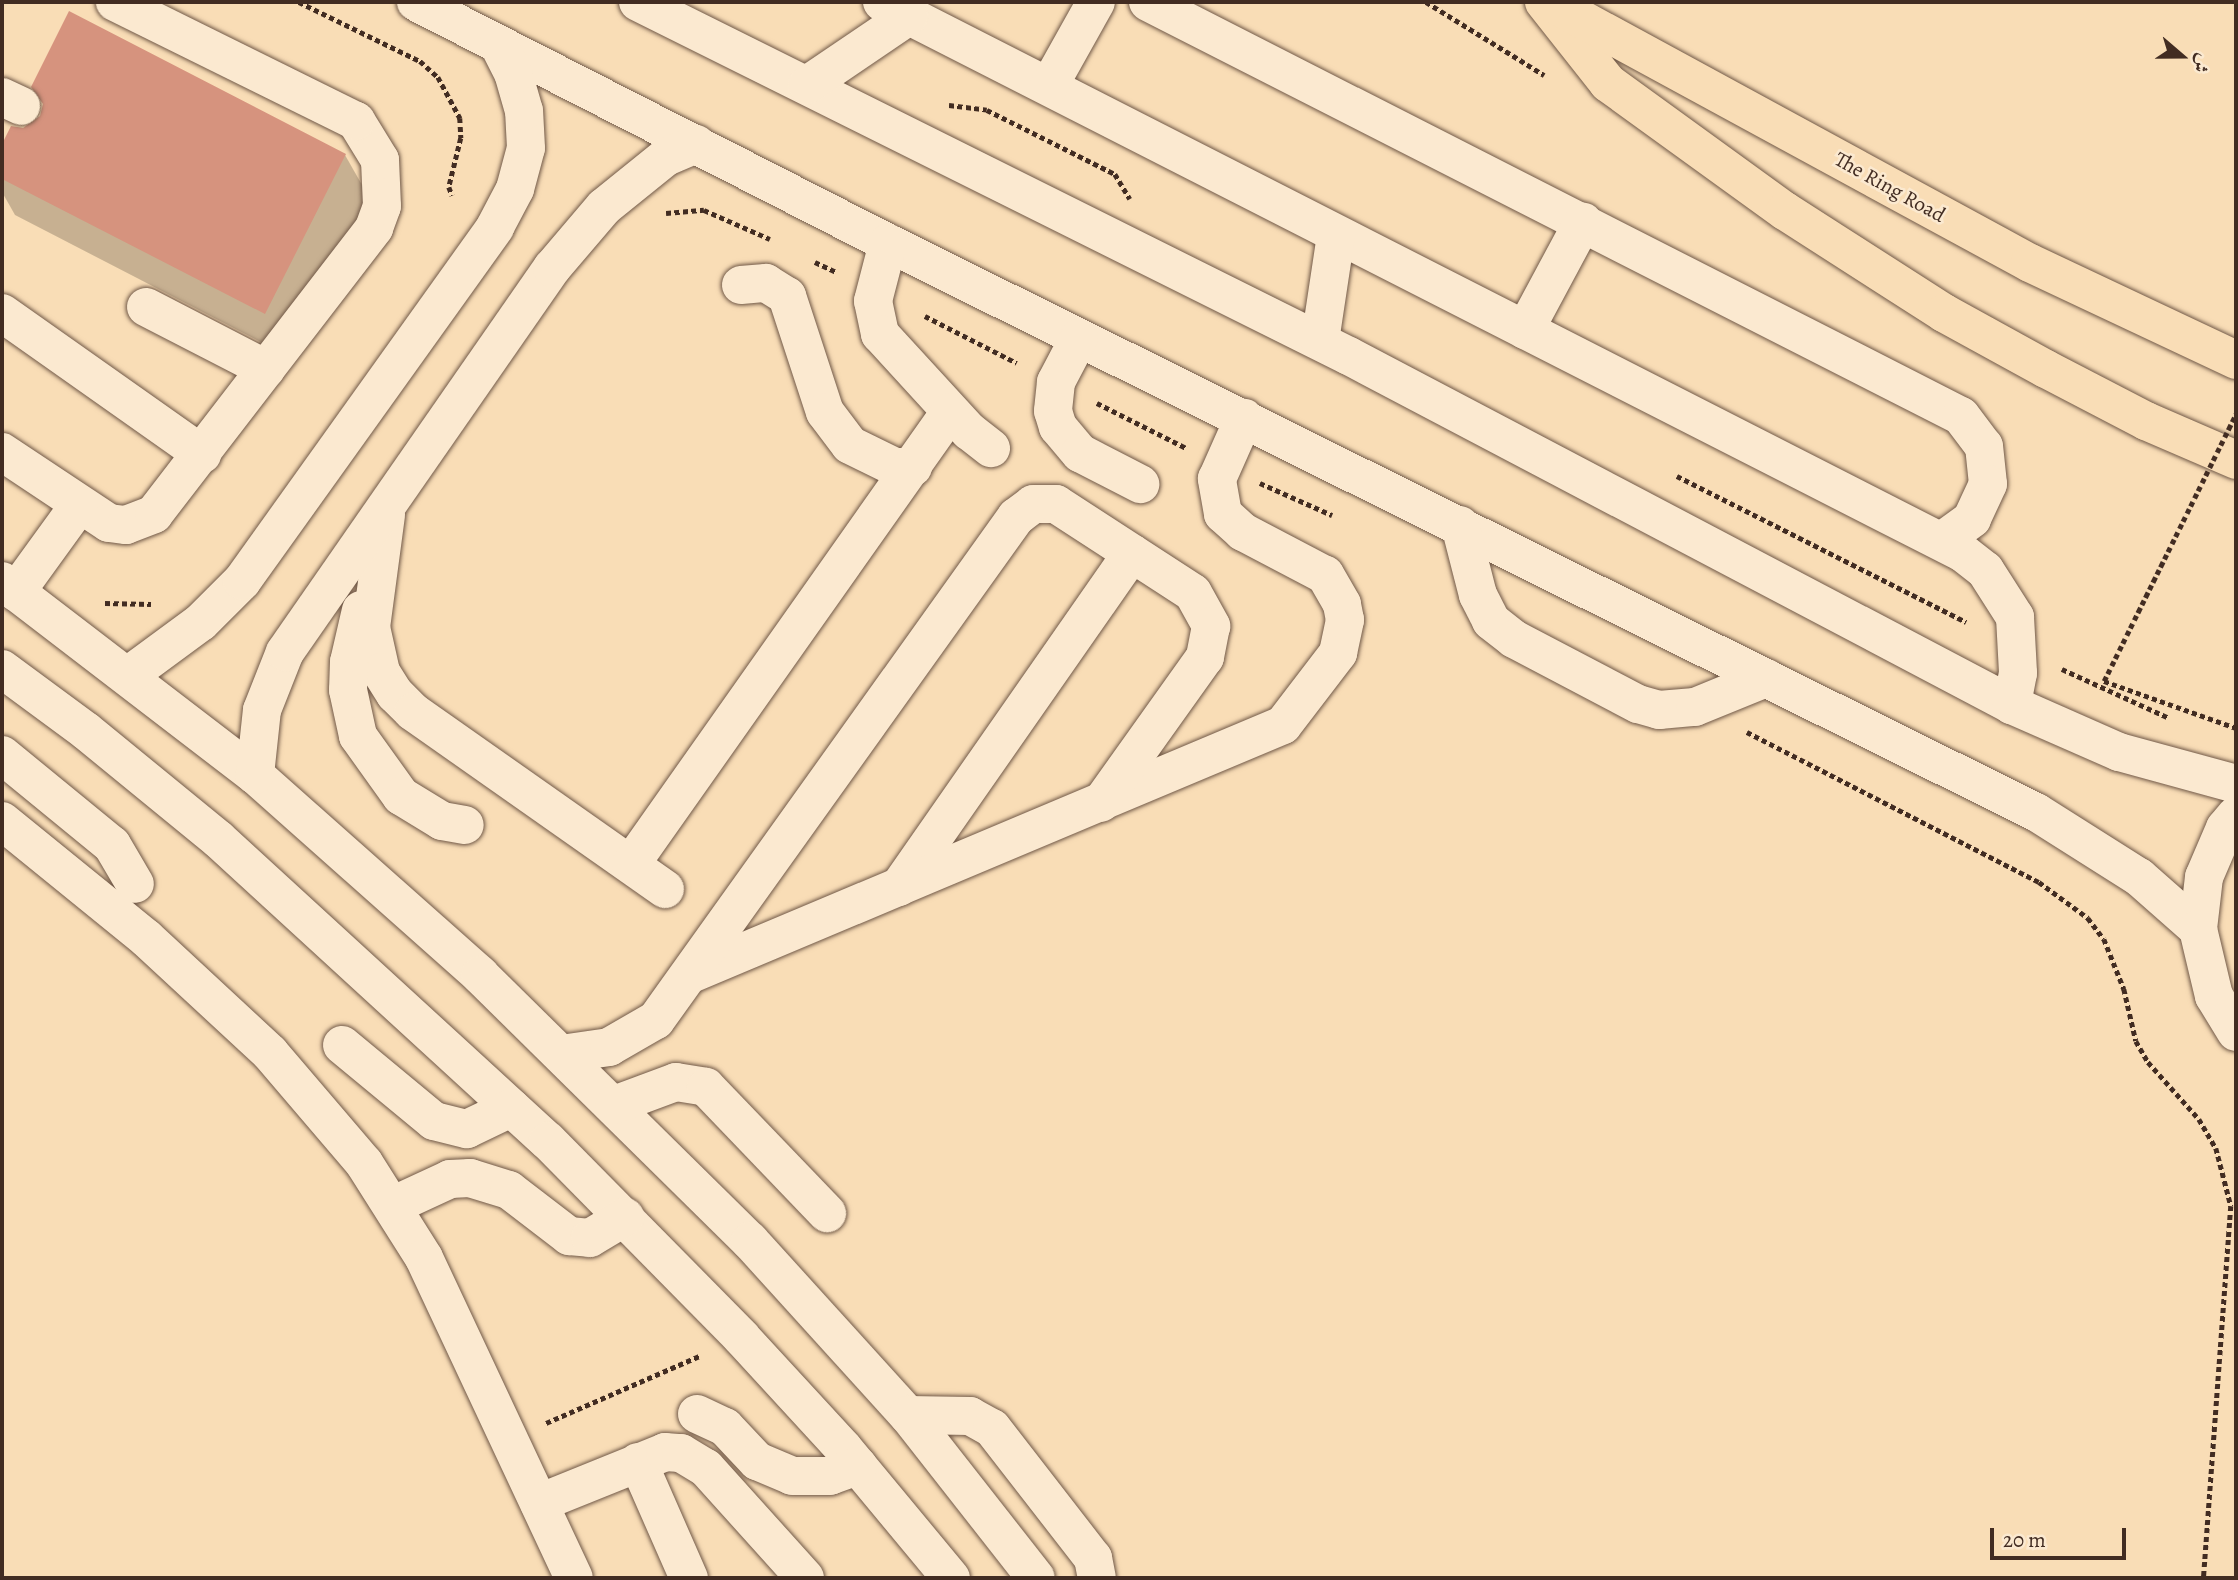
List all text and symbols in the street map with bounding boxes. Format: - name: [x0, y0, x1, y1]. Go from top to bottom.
- north arrow: [2147, 21, 2217, 91]
- text: ش: [2186, 50, 2217, 76]
- street label: The Ring Road: [1830, 146, 1950, 228]
- scale bar: [1993, 1514, 2130, 1558]
- text: 20 m: [2003, 1526, 2046, 1554]

